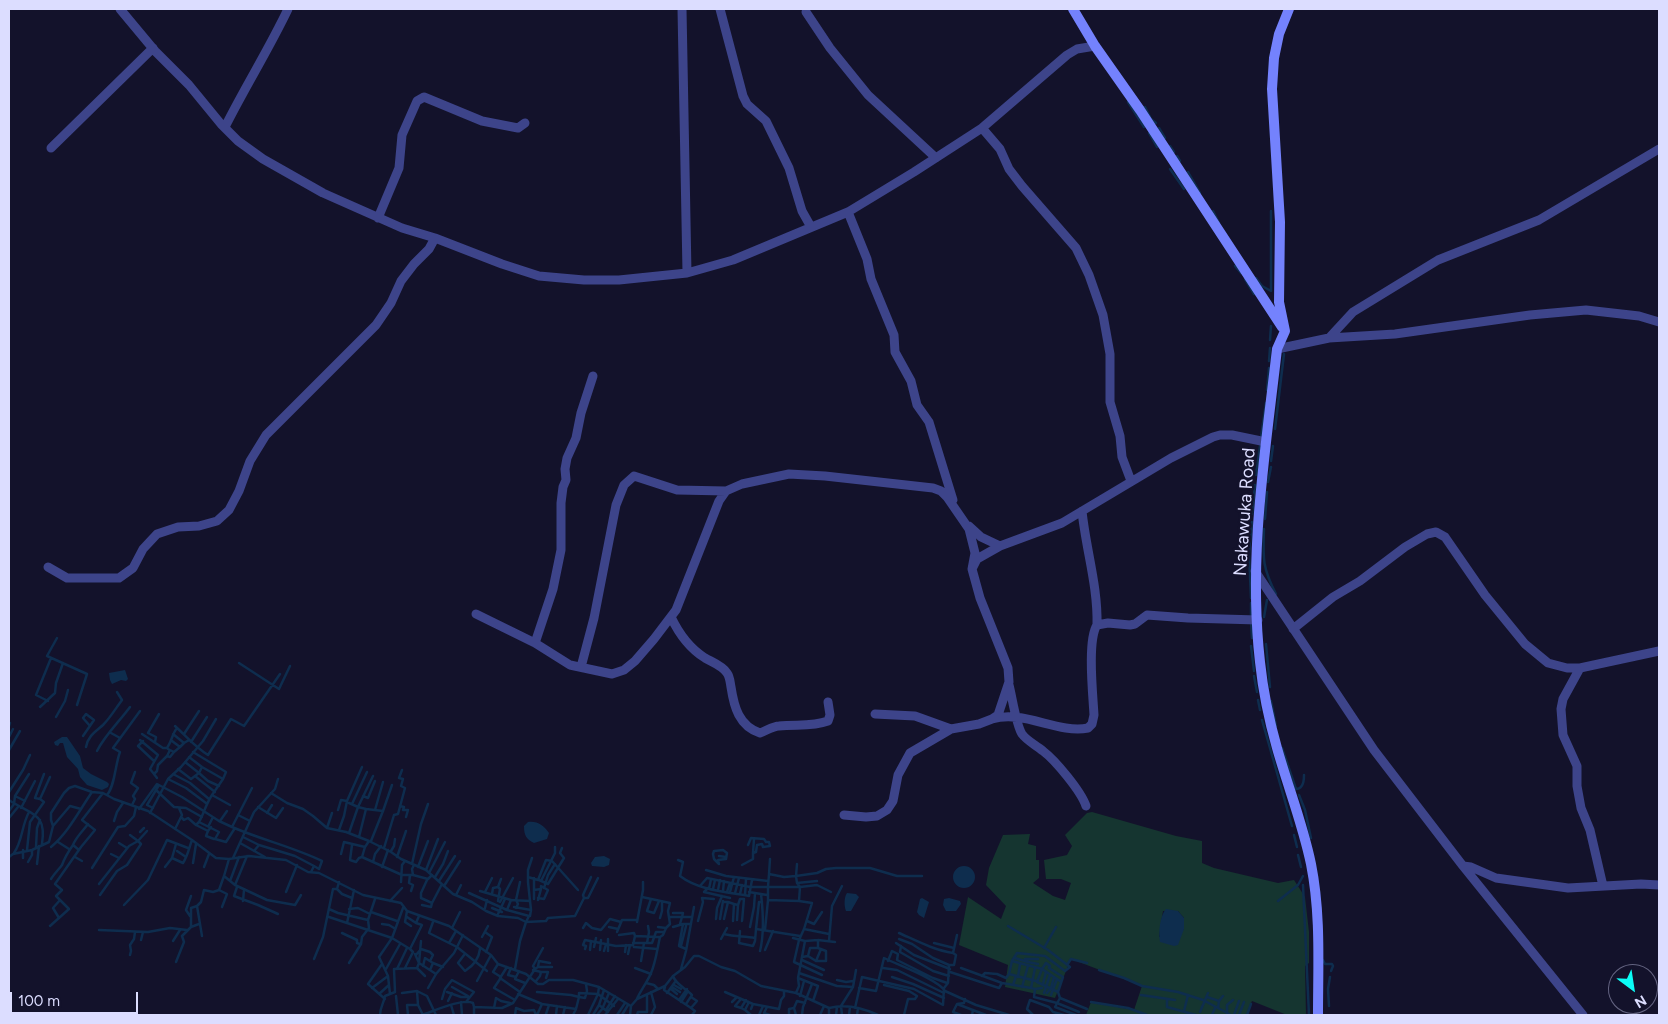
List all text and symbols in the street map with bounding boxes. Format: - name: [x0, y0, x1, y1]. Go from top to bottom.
- street label: Nakawuka Road: [1230, 447, 1260, 577]
- north arrow: [1608, 964, 1658, 1014]
- scale bar: [12, 982, 140, 1014]
- text: N: [1631, 991, 1649, 1011]
- text: 100 m: [18, 992, 60, 1010]

